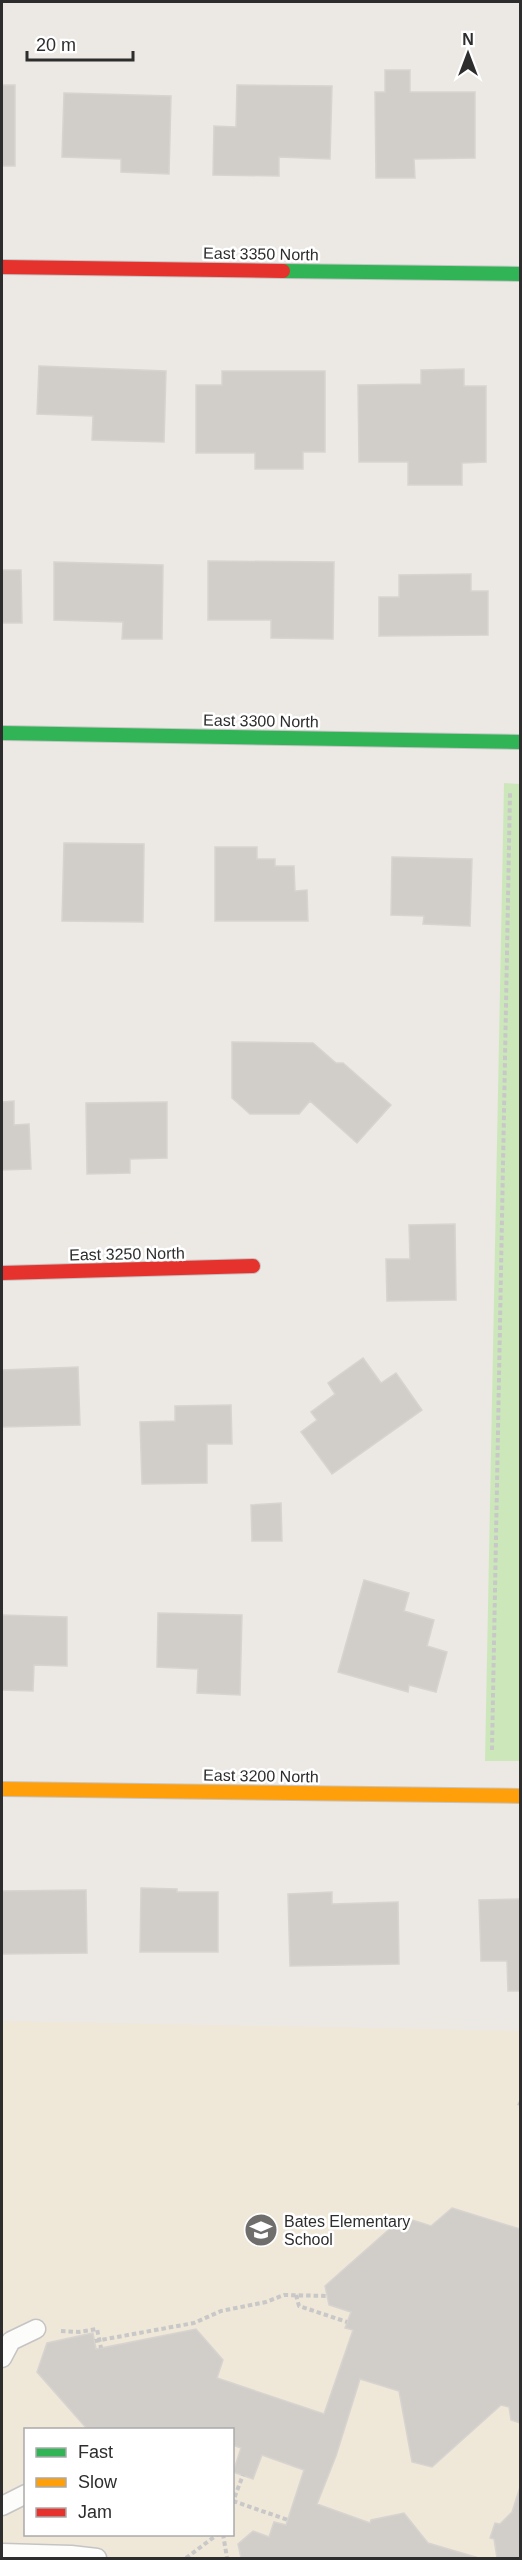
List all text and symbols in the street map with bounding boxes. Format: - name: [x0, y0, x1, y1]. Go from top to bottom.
- scale bar: [27, 24, 134, 62]
- north arrow: [438, 24, 498, 84]
- text: N: [462, 31, 474, 48]
- text: 20 m: [36, 35, 76, 55]
- street label: East 3350 North: [203, 244, 319, 264]
- street label: East 3300 North: [203, 711, 319, 731]
- street label: East 3250 North: [69, 1244, 185, 1264]
- street label: East 3200 North: [203, 1766, 319, 1786]
- school or university icon: Bates Elementary School: [243, 2212, 279, 2248]
- place label: Bates Elementary School: [284, 2213, 410, 2248]
- legend: [24, 2428, 234, 2536]
- text: Fast: [78, 2442, 113, 2462]
- text: Slow: [78, 2472, 118, 2492]
- text: Jam: [78, 2502, 112, 2522]

